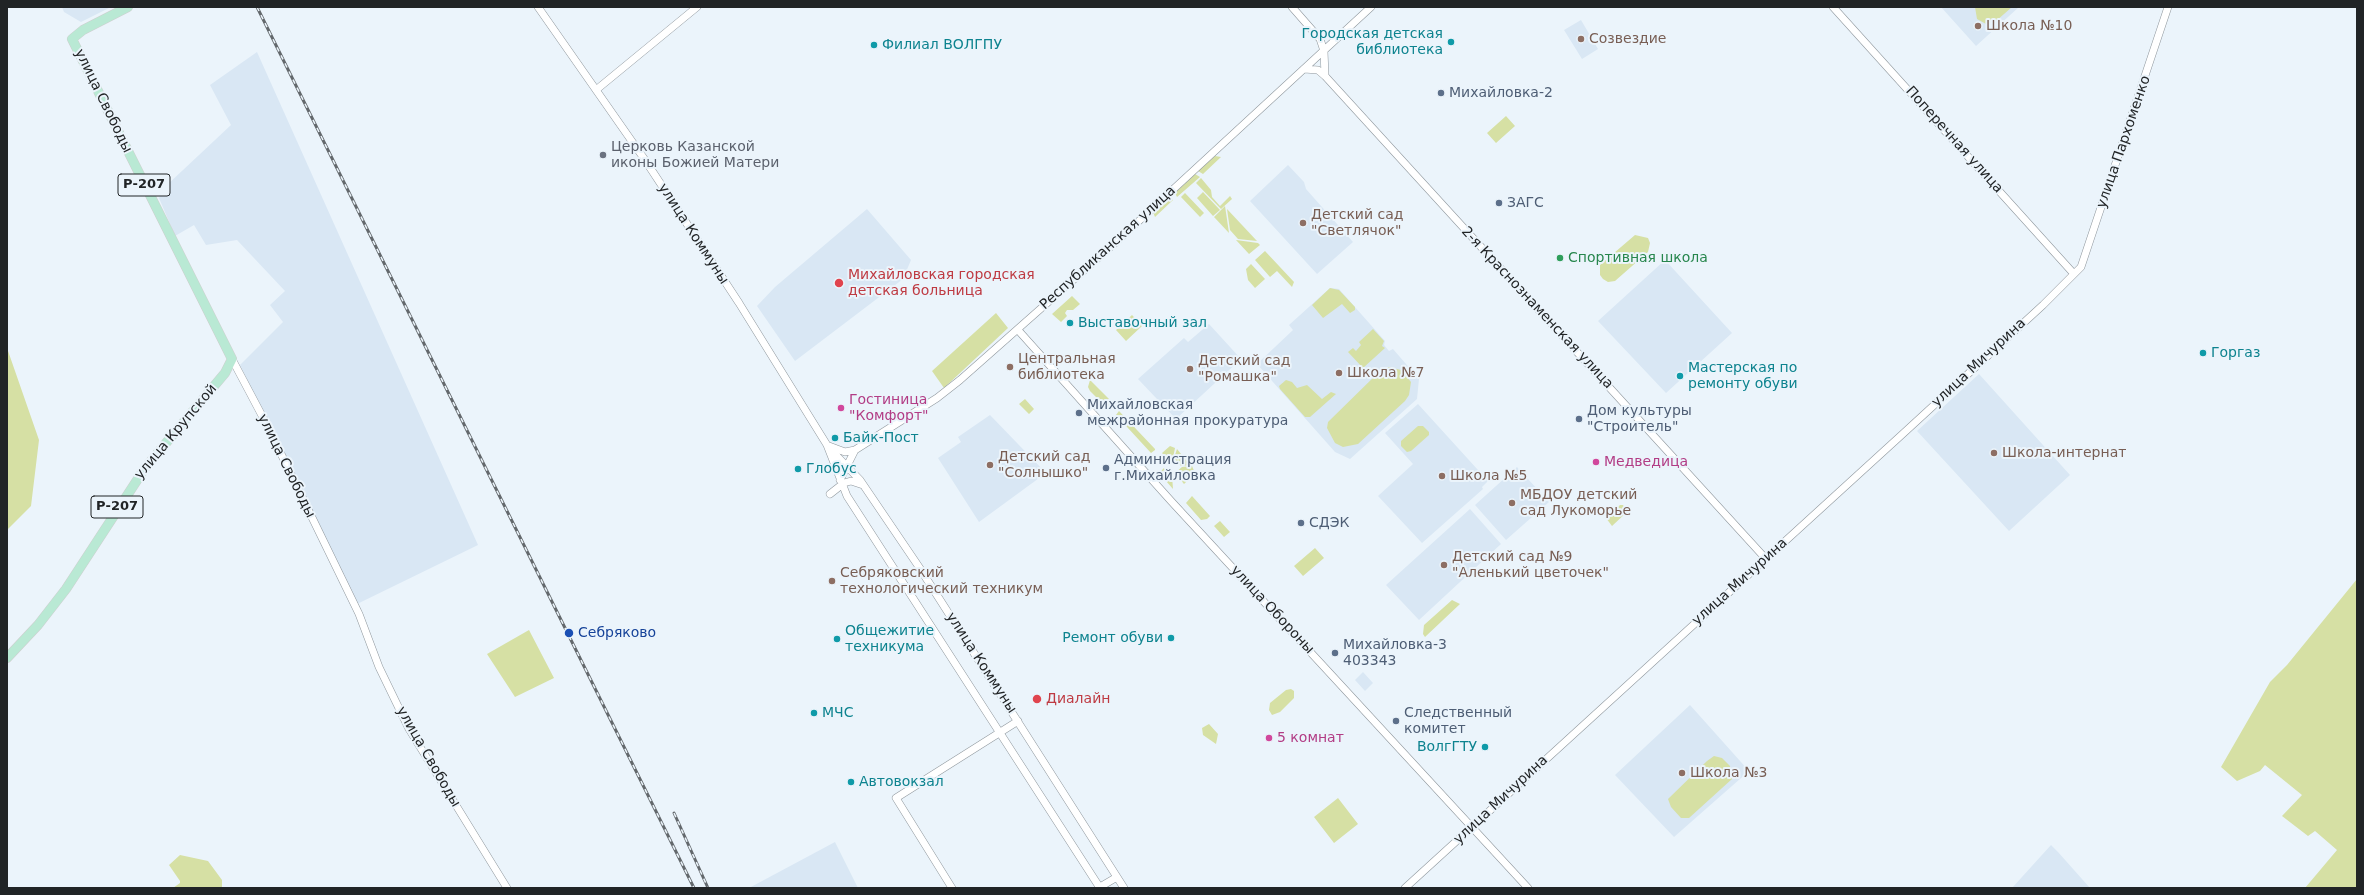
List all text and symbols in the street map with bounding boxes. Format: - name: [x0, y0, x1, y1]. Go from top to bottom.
- place label: Школа №10: [1986, 18, 2072, 34]
- marker: Школа №10: [1973, 21, 1983, 31]
- place label: Городская детская библиотека: [1302, 26, 1443, 58]
- place label: Созвездие: [1589, 31, 1666, 47]
- marker: Созвездие: [1576, 34, 1586, 44]
- place label: Филиал ВОЛГПУ: [882, 37, 1002, 53]
- marker: Городская детская библиотека: [1446, 37, 1456, 47]
- marker: Филиал ВОЛГПУ: [869, 40, 879, 50]
- street label: улица Свободы: [71, 46, 135, 156]
- street label: улица Пархоменко: [2093, 74, 2155, 210]
- street label: Поперечная улица: [1902, 83, 2006, 197]
- place label: Михайловка-2: [1449, 85, 1553, 101]
- marker: Михайловка-2: [1436, 88, 1446, 98]
- place label: Церковь Казанской иконы Божией Матери: [611, 139, 779, 172]
- marker: Церковь Казанской иконы Божией Матери: [598, 150, 608, 160]
- road number: Р-207: [118, 174, 170, 196]
- street label: улица Коммуны: [654, 180, 732, 288]
- street label: Республиканская улица: [1037, 183, 1179, 313]
- place label: ЗАГС: [1507, 195, 1544, 211]
- marker: ЗАГС: [1494, 198, 1504, 208]
- place label: Детский сад "Светлячок": [1311, 207, 1403, 240]
- marker: Детский сад "Светлячок": [1298, 218, 1308, 228]
- street label: 2-я Краснознаменская улица: [1457, 224, 1617, 392]
- place label: Спортивная школа: [1568, 250, 1708, 266]
- marker: Спортивная школа: [1555, 253, 1565, 263]
- place label: Михайловская городская детская больница: [848, 267, 1035, 300]
- marker: Михайловская городская детская больница: [833, 277, 845, 289]
- place label: Выставочный зал: [1078, 315, 1207, 331]
- street label: улица Мичурина: [1929, 315, 2029, 411]
- marker: Выставочный зал: [1065, 318, 1075, 328]
- place label: Горгаз: [2211, 345, 2260, 361]
- marker: Горгаз: [2198, 348, 2208, 358]
- place label: Центральная библиотека: [1018, 351, 1116, 384]
- place label: Детский сад "Ромашка": [1198, 353, 1290, 386]
- place label: Мастерская по ремонту обуви: [1688, 360, 1798, 392]
- marker: Центральная библиотека: [1005, 362, 1015, 372]
- marker: Детский сад "Ромашка": [1185, 364, 1195, 374]
- place label: Школа №7: [1347, 365, 1424, 381]
- marker: Школа №7: [1334, 368, 1344, 378]
- marker: Мастерская по ремонту обуви: [1675, 371, 1685, 381]
- street label: улица Крупской: [131, 381, 221, 483]
- place label: Гостиница "Комфорт": [849, 392, 929, 424]
- place label: Михайловская межрайонная прокуратура: [1087, 397, 1288, 430]
- marker: Гостиница "Комфорт": [836, 403, 846, 413]
- place label: Дом культуры "Строитель": [1587, 403, 1692, 436]
- marker: Михайловская межрайонная прокуратура: [1074, 408, 1084, 418]
- street label: улица Свободы: [254, 411, 318, 521]
- marker: Дом культуры "Строитель": [1574, 414, 1584, 424]
- place label: Байк-Пост: [843, 430, 919, 446]
- marker: Байк-Пост: [830, 433, 840, 443]
- place label: Школа-интернат: [2002, 445, 2126, 461]
- marker: Школа-интернат: [1989, 448, 1999, 458]
- place label: Детский сад "Солнышко": [998, 449, 1090, 482]
- place label: Администрация г.Михайловка: [1114, 452, 1232, 484]
- place label: Медведица: [1604, 454, 1688, 470]
- marker: Медведица: [1591, 457, 1601, 467]
- marker: Детский сад "Солнышко": [985, 460, 995, 470]
- place label: Глобус: [806, 461, 857, 477]
- marker: Администрация г.Михайловка: [1101, 463, 1111, 473]
- marker: Глобус: [793, 464, 803, 474]
- place label: Школа №5: [1450, 468, 1527, 484]
- marker: Школа №5: [1437, 471, 1447, 481]
- place label: МБДОУ детский сад Лукоморье: [1520, 487, 1637, 520]
- road number: Р-207: [91, 496, 143, 518]
- marker: МБДОУ детский сад Лукоморье: [1507, 498, 1517, 508]
- place label: СДЭК: [1309, 515, 1349, 531]
- marker: СДЭК: [1296, 518, 1306, 528]
- street label: улица Мичурина: [1689, 535, 1791, 629]
- place label: Детский сад №9 "Аленький цветочек": [1452, 549, 1609, 582]
- marker: Детский сад №9 "Аленький цветочек": [1439, 560, 1449, 570]
- street label: улица Обороны: [1227, 562, 1317, 658]
- place label: Себряковский технологический техникум: [840, 565, 1043, 598]
- marker: Себряковский технологический техникум: [827, 576, 837, 586]
- street label: улица Коммуны: [942, 609, 1020, 717]
- place label: Общежитие техникума: [845, 623, 934, 656]
- place label: Себряково: [578, 625, 656, 641]
- marker: Себряково: [563, 627, 575, 639]
- place label: Ремонт обуви: [1062, 630, 1163, 646]
- marker: Ремонт обуви: [1166, 633, 1176, 643]
- marker: Общежитие техникума: [832, 634, 842, 644]
- place label: Михайловка-3 403343: [1343, 637, 1447, 670]
- marker: Михайловка-3 403343: [1330, 648, 1340, 658]
- place label: Диалайн: [1046, 691, 1110, 707]
- marker: Диалайн: [1031, 693, 1043, 705]
- street label: улица Свободы: [392, 704, 464, 810]
- place label: МЧС: [822, 705, 853, 721]
- place label: Следственный комитет: [1404, 705, 1512, 738]
- marker: МЧС: [809, 708, 819, 718]
- marker: Следственный комитет: [1391, 716, 1401, 726]
- place label: 5 комнат: [1277, 730, 1344, 746]
- marker: 5 комнат: [1264, 733, 1274, 743]
- place label: ВолгГТУ: [1417, 739, 1477, 755]
- marker: ВолгГТУ: [1480, 742, 1490, 752]
- street label: улица Мичурина: [1451, 752, 1551, 848]
- place label: Школа №3: [1690, 765, 1767, 781]
- marker: Школа №3: [1677, 768, 1687, 778]
- place label: Автовокзал: [859, 774, 944, 790]
- marker: Автовокзал: [846, 777, 856, 787]

